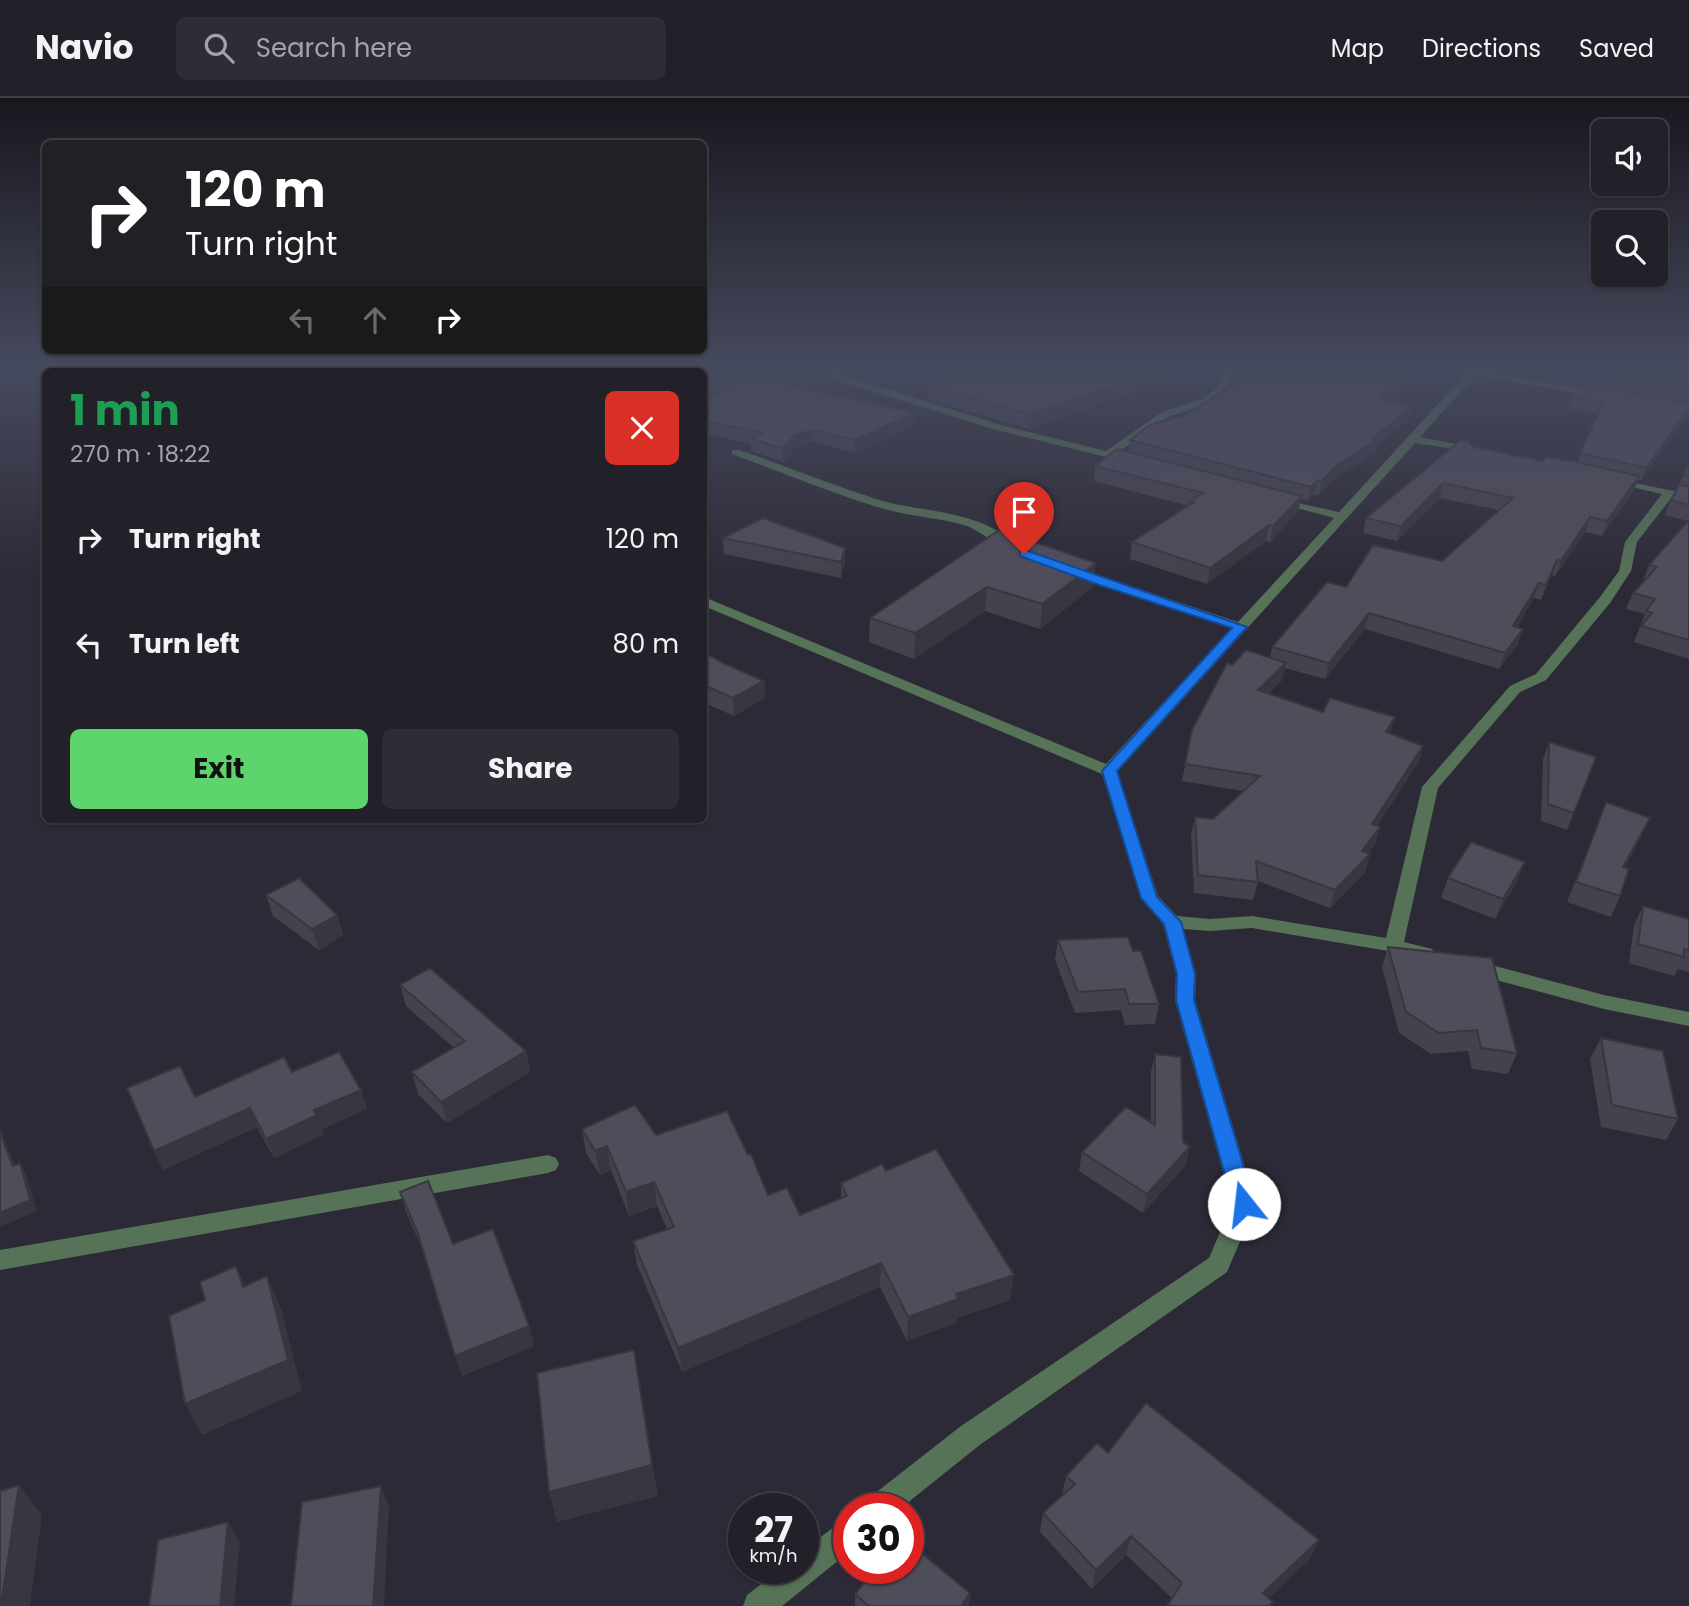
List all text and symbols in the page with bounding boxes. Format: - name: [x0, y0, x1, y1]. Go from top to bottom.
- search box: [176, 17, 666, 80]
- text: Navio: [35, 24, 134, 71]
- icon: search: [200, 29, 238, 67]
- text: Search here: [256, 30, 412, 66]
- text: Map: [1331, 32, 1384, 65]
- text: Directions: [1422, 32, 1541, 65]
- text: Saved: [1579, 32, 1654, 65]
- map controls: [1591, 119, 1668, 287]
- button: sound: [1591, 119, 1668, 196]
- text: 120 m: [185, 156, 326, 224]
- icon: right: [70, 168, 161, 259]
- button: search: [1591, 210, 1668, 287]
- text: Turn right: [185, 221, 337, 266]
- icon: left: [283, 301, 321, 339]
- icon: ahead: [356, 301, 394, 339]
- icon: right: [429, 301, 467, 339]
- text: 1 min: [70, 381, 180, 440]
- button: close: [605, 391, 679, 465]
- text: 270 m · 18:22: [70, 438, 210, 470]
- pin: [994, 482, 1054, 554]
- icon: arrive: [1005, 493, 1043, 531]
- icon: right: [70, 521, 108, 559]
- text: Turn right: [129, 521, 261, 557]
- text: 120 m: [606, 521, 679, 557]
- icon: left: [70, 626, 108, 664]
- text: Turn left: [129, 626, 240, 662]
- text: 80 m: [613, 626, 679, 662]
- button: Exit: [70, 729, 368, 809]
- button: Share: [382, 729, 679, 809]
- position arrow: [1207, 1167, 1281, 1241]
- speed limit sign: 30: [833, 1493, 924, 1584]
- text: 27: [754, 1505, 793, 1554]
- text: km/h: [750, 1543, 797, 1568]

